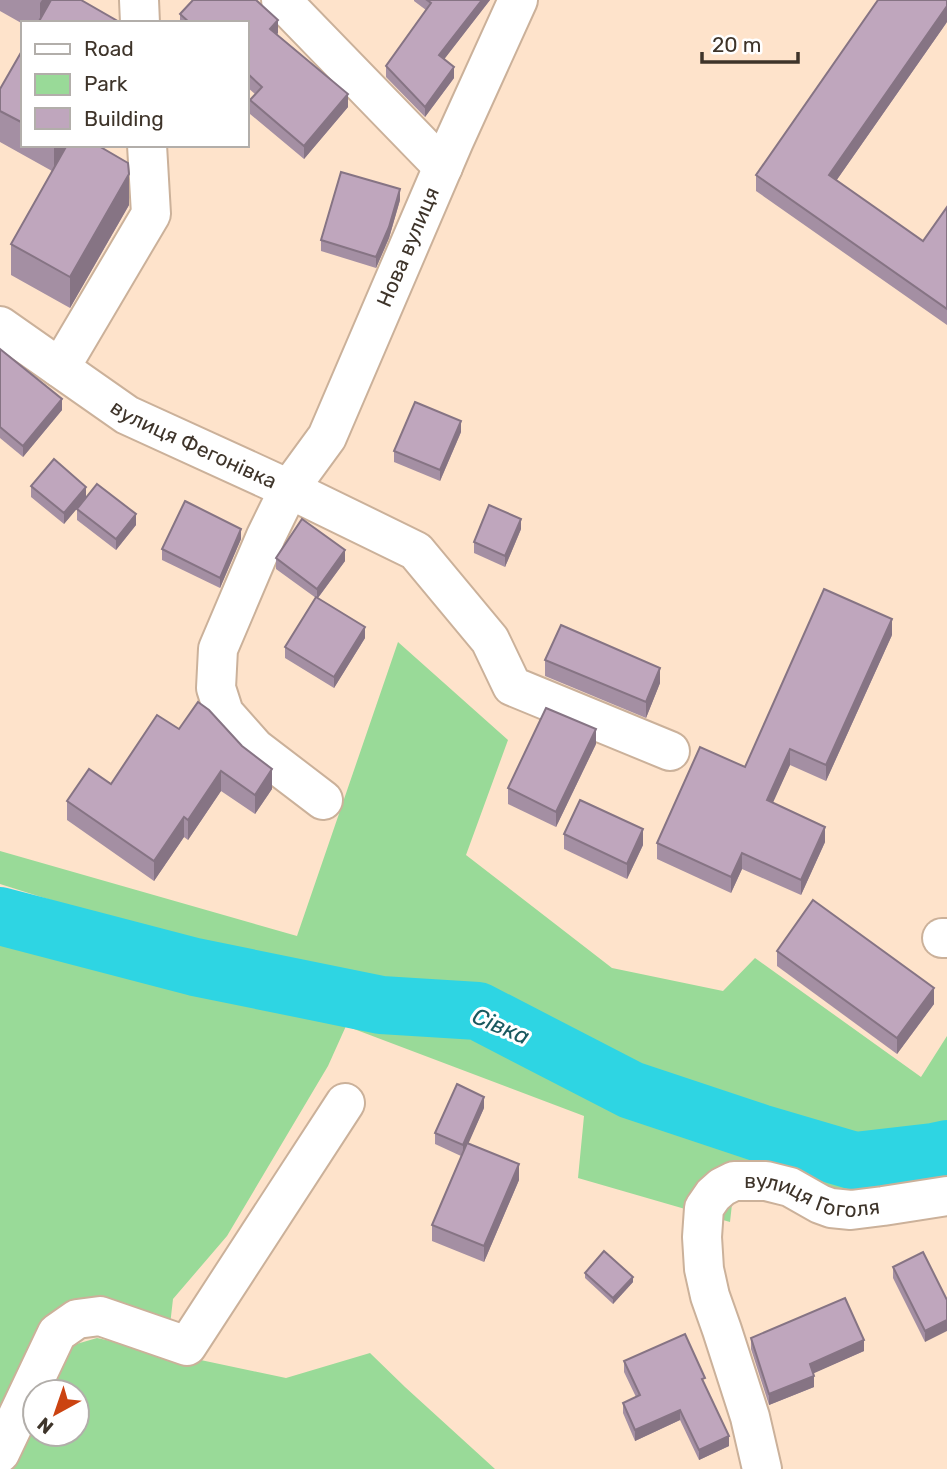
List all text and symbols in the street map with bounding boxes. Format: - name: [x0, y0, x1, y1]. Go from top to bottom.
- legend: [21, 21, 248, 147]
- scale bar: [702, 21, 798, 65]
- text: 20 m: [712, 32, 761, 57]
- text: Road: [84, 36, 134, 61]
- text: Park: [84, 71, 128, 96]
- text: Building: [84, 106, 164, 131]
- street label: Нова вулиця: [371, 183, 444, 310]
- street label: вулиця Фегонівка: [106, 394, 281, 494]
- water label: Сівка: [468, 1002, 534, 1050]
- street label: вулиця Гоголя: [744, 1168, 881, 1222]
- north arrow: [21, 1378, 91, 1448]
- text: N: [33, 1412, 58, 1439]

